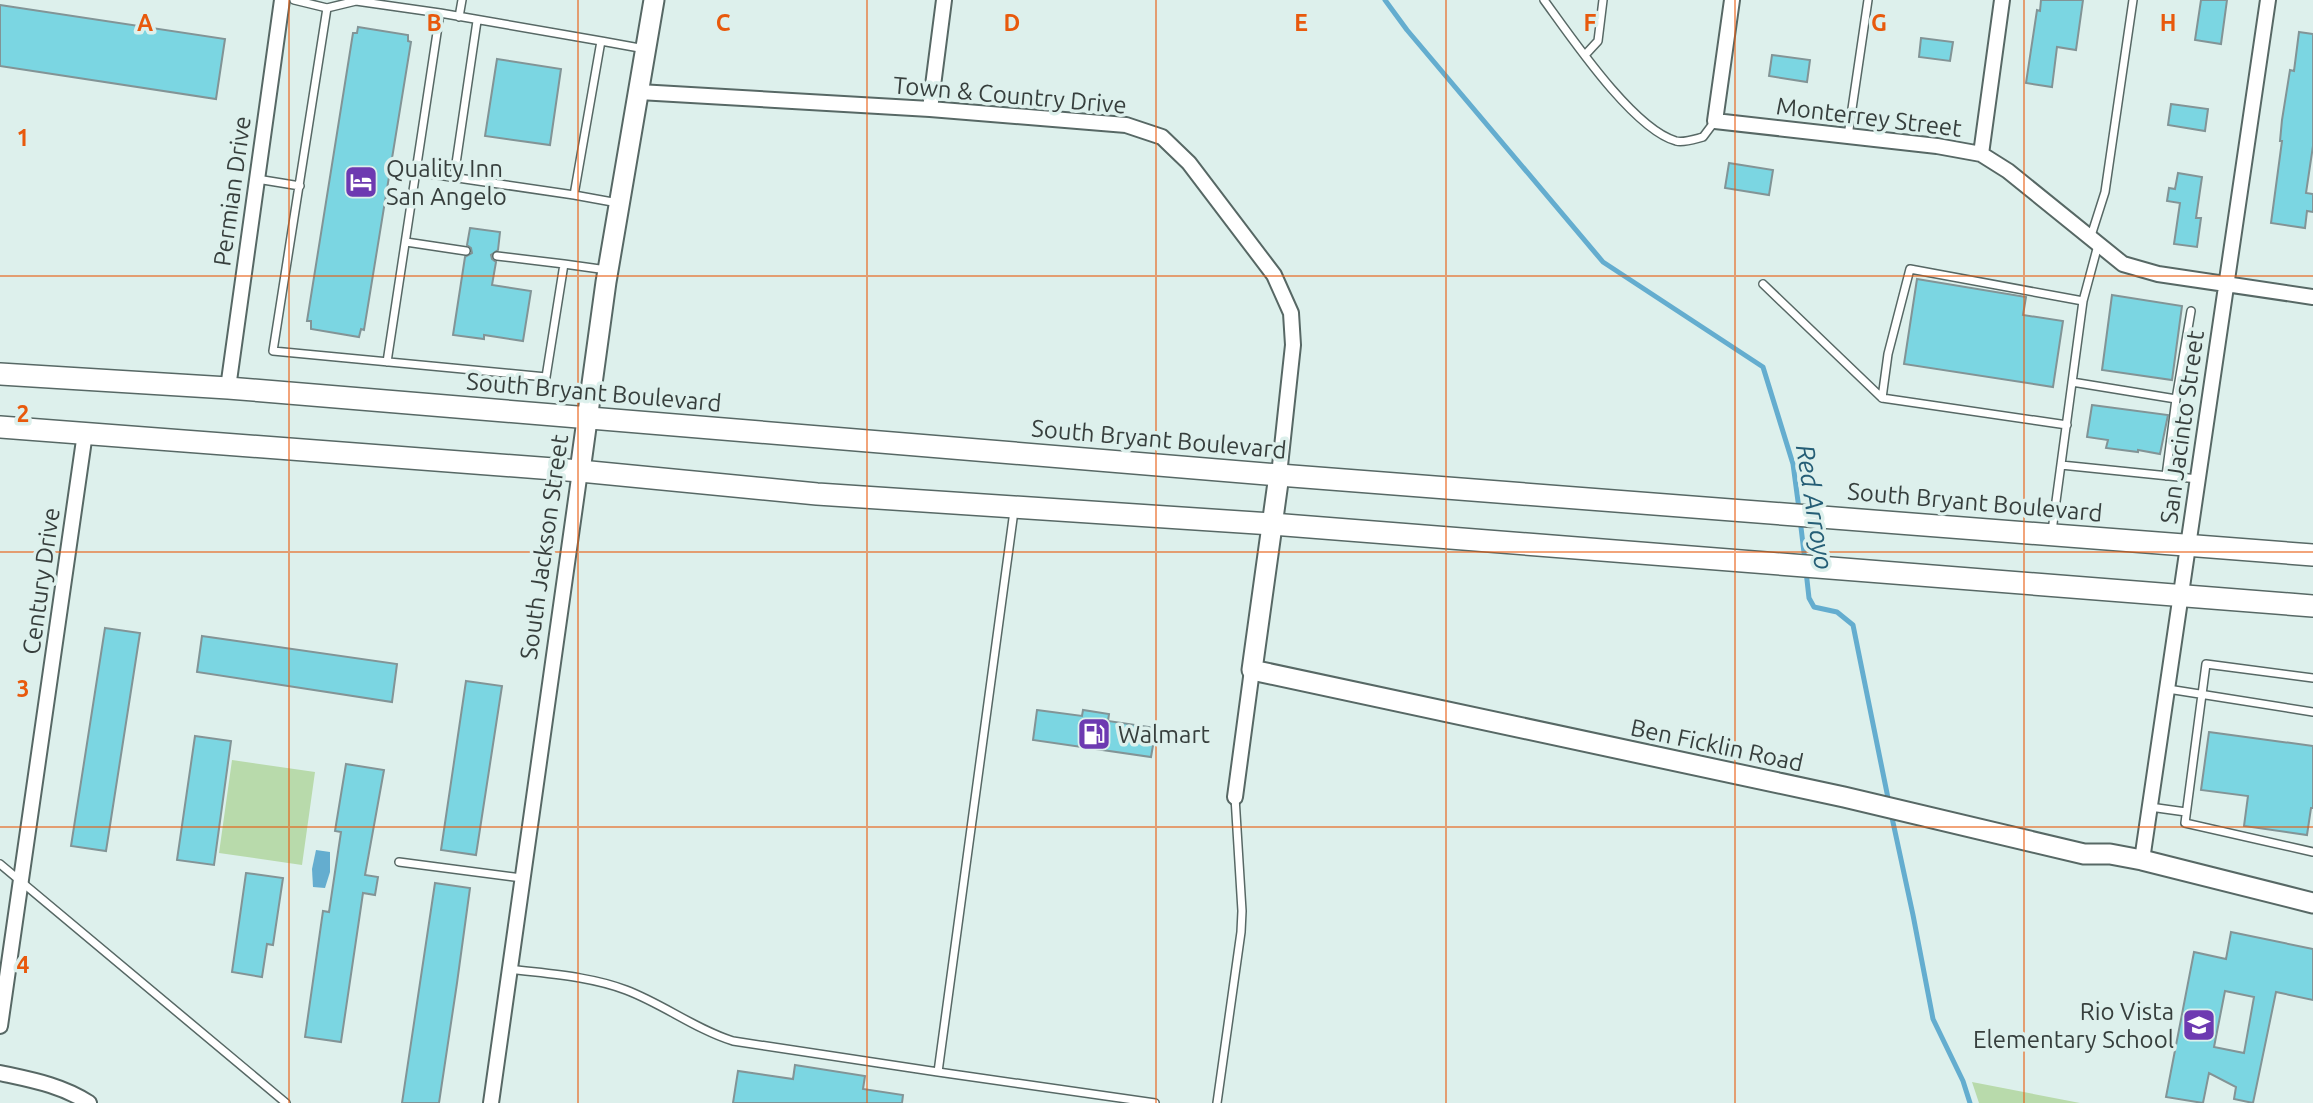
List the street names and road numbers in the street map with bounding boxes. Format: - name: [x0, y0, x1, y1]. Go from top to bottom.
- street label: Town & Country Drive: [892, 71, 1128, 119]
- street label: Monterrey Street: [1775, 92, 1964, 142]
- street label: Permian Drive: [208, 114, 256, 268]
- street label: San Jacinto Street: [2155, 328, 2209, 525]
- street label: South Bryant Boulevard: [465, 367, 723, 417]
- street label: South Bryant Boulevard: [1030, 414, 1288, 464]
- street label: South Jackson Street: [515, 432, 573, 661]
- street label: South Bryant Boulevard: [1846, 477, 2104, 527]
- street label: Century Drive: [17, 506, 65, 656]
- street label: Ben Ficklin Road: [1628, 713, 1806, 777]

